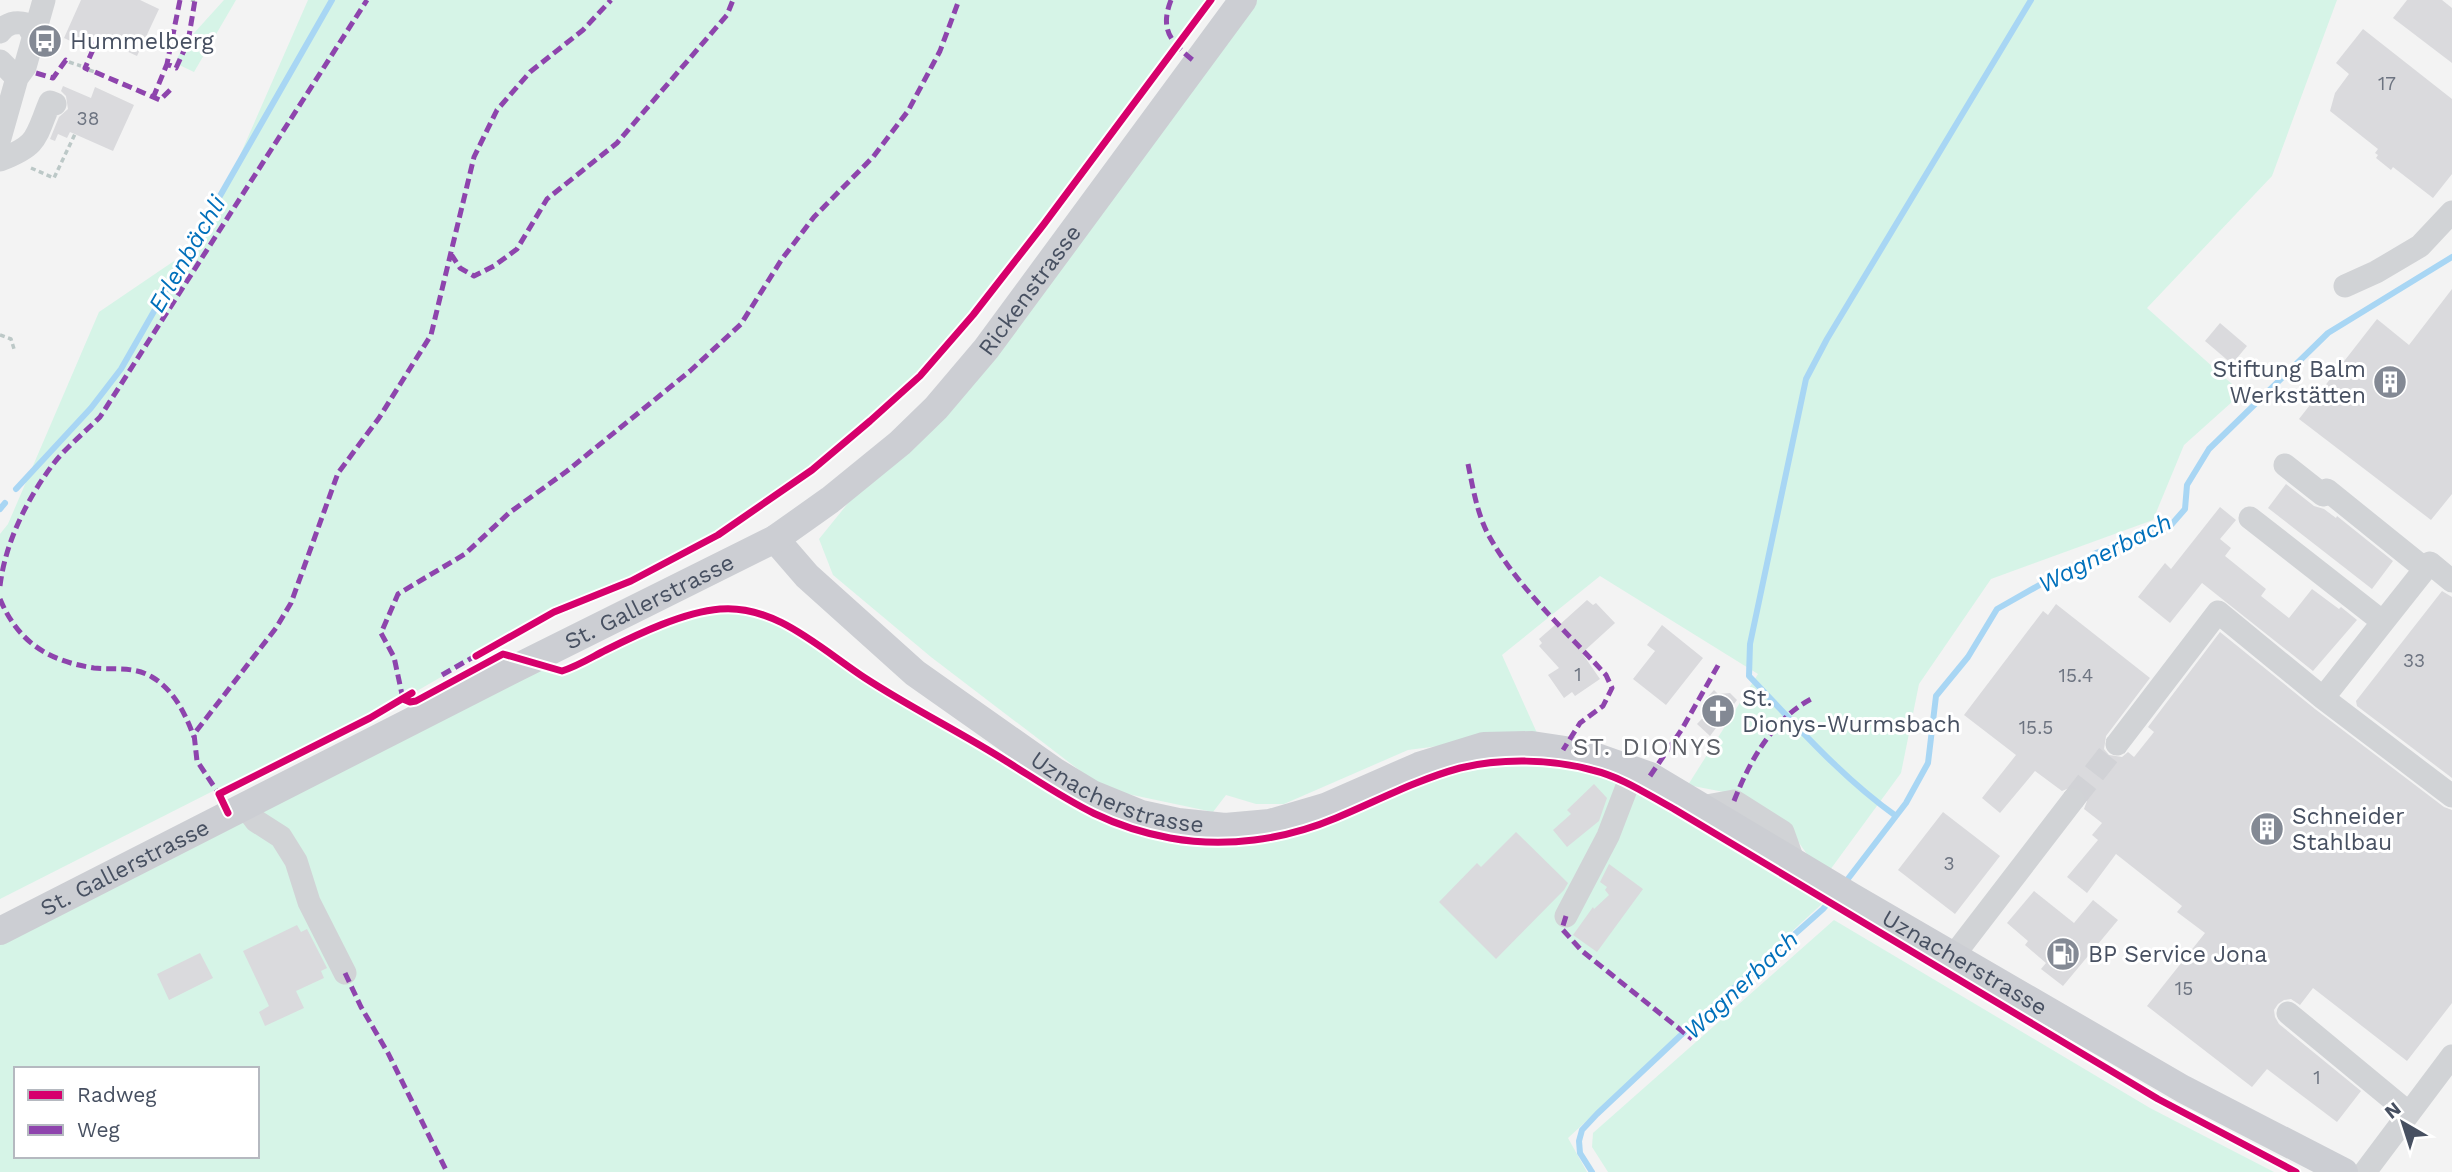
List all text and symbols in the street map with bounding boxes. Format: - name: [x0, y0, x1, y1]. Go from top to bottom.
- bus stop icon: Hummelberg: [26, 22, 64, 60]
- place label: Hummelberg: [70, 28, 215, 55]
- house number: 17: [2378, 72, 2396, 95]
- house number: 38: [77, 107, 99, 130]
- water label: Erlenbächli: [142, 190, 232, 317]
- street label: Rickenstrasse: [972, 219, 1086, 361]
- place label: Stiftung Balm Werkstätten: [2212, 356, 2366, 409]
- building icon: Stiftung Balm Werkstätten: [2371, 363, 2409, 401]
- water label: Wagnerbach: [2034, 507, 2176, 599]
- street label: St. Gallerstrasse: [560, 548, 738, 655]
- house number: 33: [2403, 649, 2425, 672]
- house number: 1: [1574, 663, 1582, 686]
- house number: 15.4: [2059, 664, 2093, 687]
- place label: St. Dionys-Wurmsbach: [1742, 685, 1961, 738]
- church icon: St. Dionys-Wurmsbach: [1699, 692, 1737, 730]
- house number: 15.5: [2019, 716, 2053, 739]
- district label: ST. DIONYS: [1573, 733, 1723, 761]
- street label: Uznacherstrasse: [1025, 745, 1205, 838]
- place label: Schneider Stahlbau: [2292, 803, 2405, 856]
- building icon: Schneider Stahlbau: [2248, 810, 2286, 848]
- street label: St. Gallerstrasse: [36, 813, 214, 922]
- house number: 3: [1943, 852, 1955, 875]
- street label: Uznacherstrasse: [1877, 904, 2052, 1021]
- water label: Wagnerbach: [1678, 925, 1804, 1045]
- fuel station icon: BP Service Jona: [2044, 935, 2082, 973]
- place label: BP Service Jona: [2088, 941, 2267, 968]
- house number: 15: [2175, 977, 2193, 1000]
- house number: 1: [2313, 1066, 2321, 1089]
- legend: [14, 1067, 259, 1158]
- text: Radweg: [77, 1082, 157, 1107]
- north arrow: [2368, 1088, 2438, 1158]
- text: N: [2380, 1097, 2405, 1124]
- text: Weg: [77, 1117, 121, 1142]

